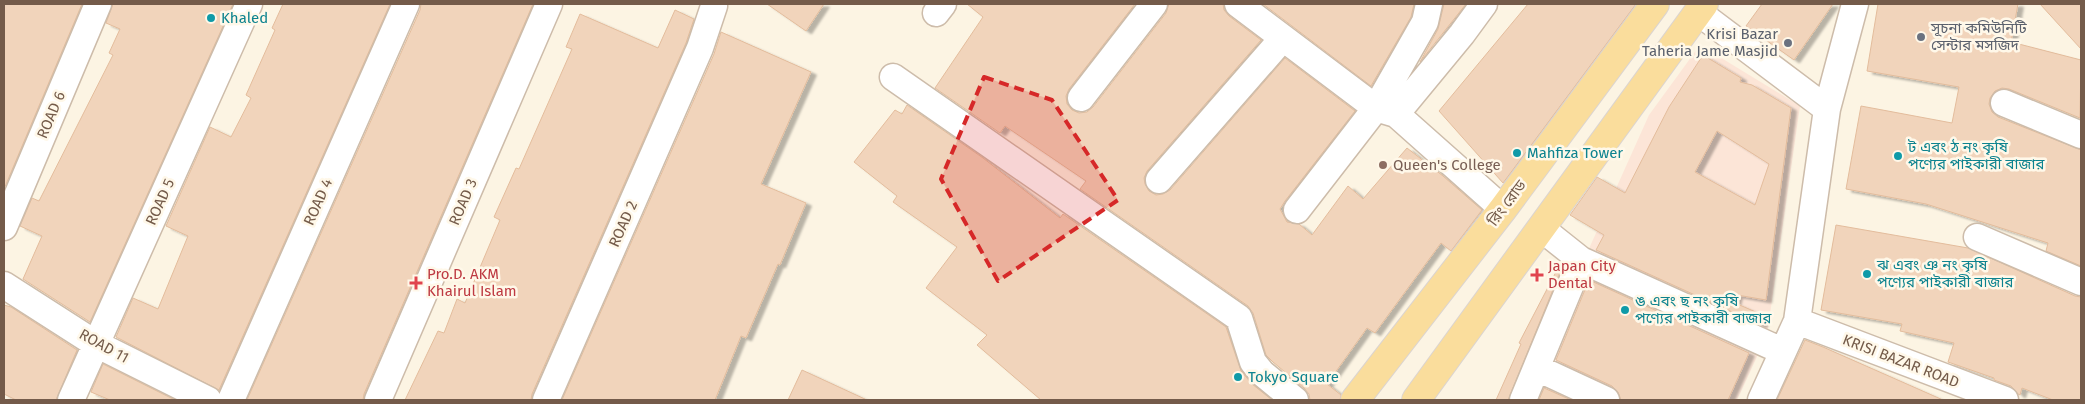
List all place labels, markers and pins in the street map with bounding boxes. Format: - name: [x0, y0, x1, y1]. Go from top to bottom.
- place label: Khaled: [221, 9, 268, 27]
- marker: Khaled: [205, 12, 217, 24]
- place label: সূচনা কমিউনিটি সেন্টার মসজিদ: [1930, 19, 2027, 54]
- place label: Krisi Bazar Taheria Jame Masjid: [1642, 25, 1778, 60]
- marker: সূচনা কমিউনিটি সেন্টার মসজিদ: [1915, 31, 1927, 43]
- marker: Krisi Bazar Taheria Jame Masjid: [1782, 37, 1794, 49]
- place label: ট এবং ঠ নং কৃষি পণ্যের পাইকারী বাজার: [1907, 138, 2045, 173]
- place label: Mahfiza Tower: [1527, 144, 1623, 162]
- marker: Mahfiza Tower: [1511, 147, 1523, 159]
- marker: ট এবং ঠ নং কৃষি পণ্যের পাইকারী বাজার: [1892, 150, 1904, 162]
- place label: Queen's College: [1393, 156, 1501, 174]
- marker: Queen's College: [1377, 159, 1389, 171]
- place label: ঝ এবং ঞ নং কৃষি পণ্যের পাইকারী বাজার: [1876, 256, 2014, 291]
- place label: Japan City Dental: [1548, 257, 1616, 292]
- place label: Pro.D. AKM Khairul Islam: [427, 265, 517, 300]
- marker: Japan City Dental: [1530, 268, 1544, 282]
- marker: ঝ এবং ঞ নং কৃষি পণ্যের পাইকারী বাজার: [1861, 268, 1873, 280]
- marker: Pro.D. AKM Khairul Islam: [409, 276, 423, 290]
- place label: ঙ এবং ছ নং কৃষি পণ্যের পাইকারী বাজার: [1635, 292, 1772, 327]
- marker: ঙ এবং ছ নং কৃষি পণ্যের পাইকারী বাজার: [1619, 304, 1631, 316]
- place label: Tokyo Square: [1248, 368, 1339, 386]
- marker: Tokyo Square: [1232, 371, 1244, 383]

